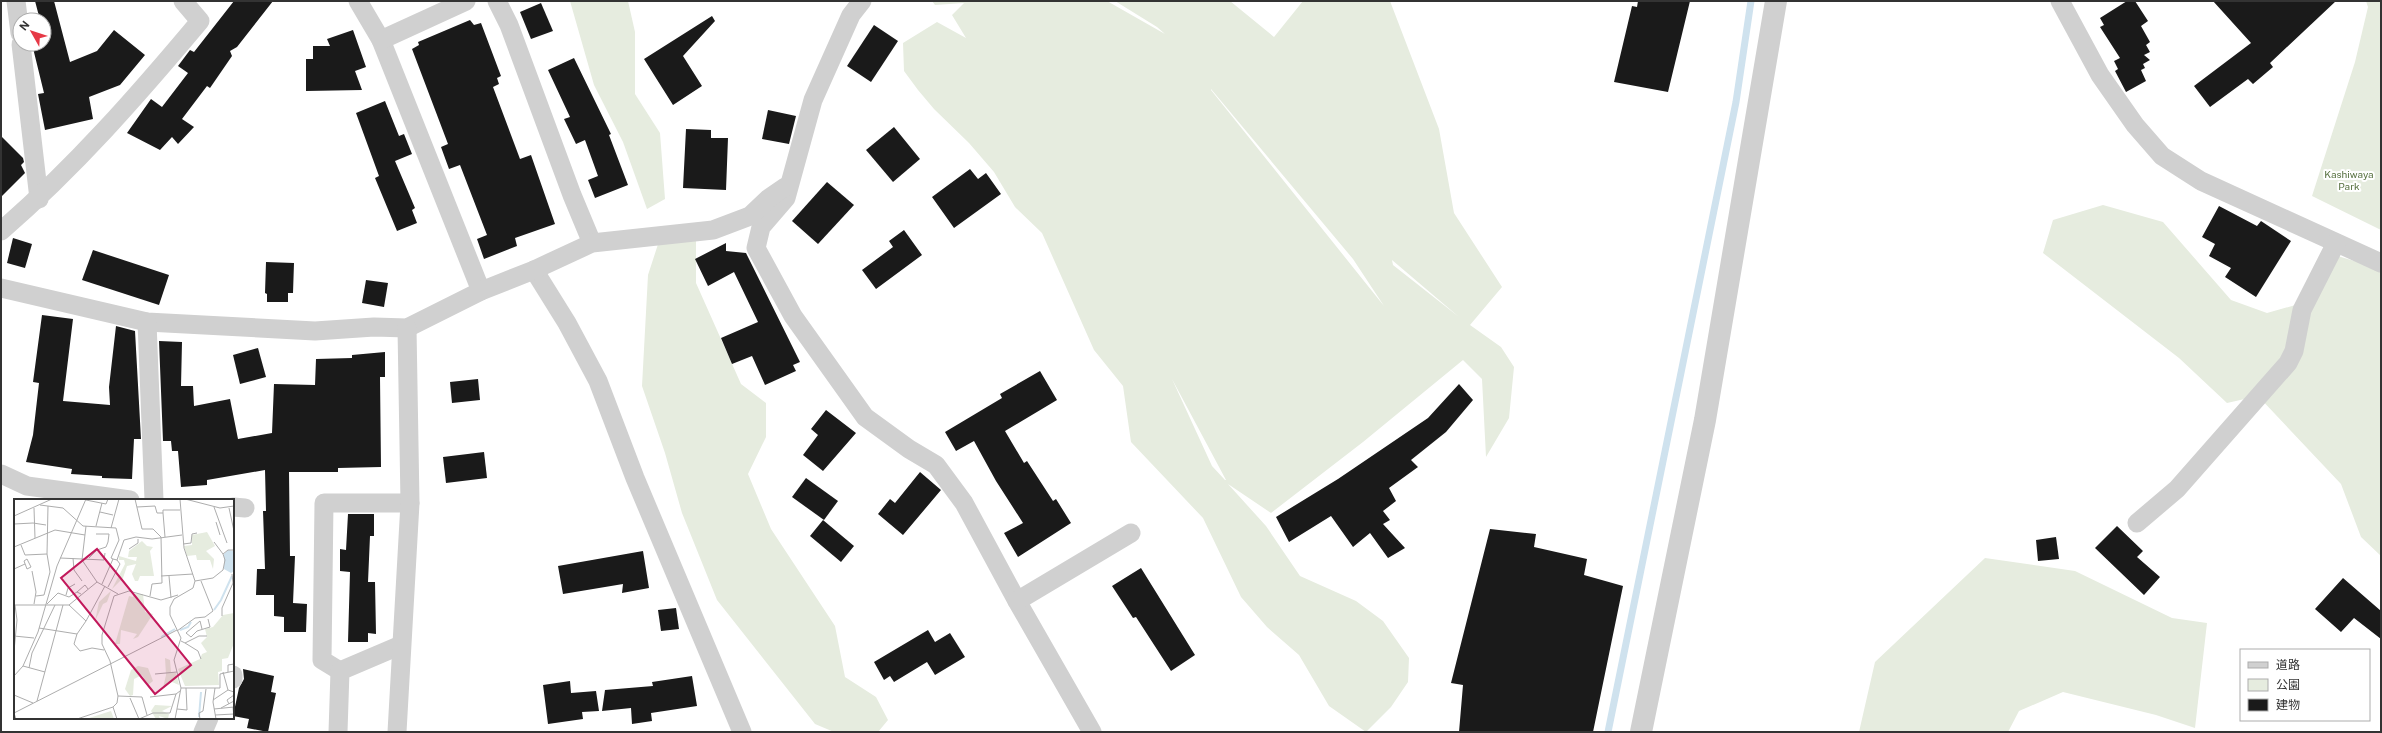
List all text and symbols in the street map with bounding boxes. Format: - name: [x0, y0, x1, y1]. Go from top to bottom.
- north arrow: [12, 12, 52, 52]
- text: N: [17, 19, 32, 33]
- park label: Kashiwaya Park: [2324, 168, 2374, 192]
- inset map: [14, 499, 234, 719]
- legend: [2240, 649, 2370, 721]
- text: 道路: [2276, 658, 2300, 672]
- text: 公園: [2276, 678, 2300, 692]
- text: 建物: [2276, 698, 2300, 712]

